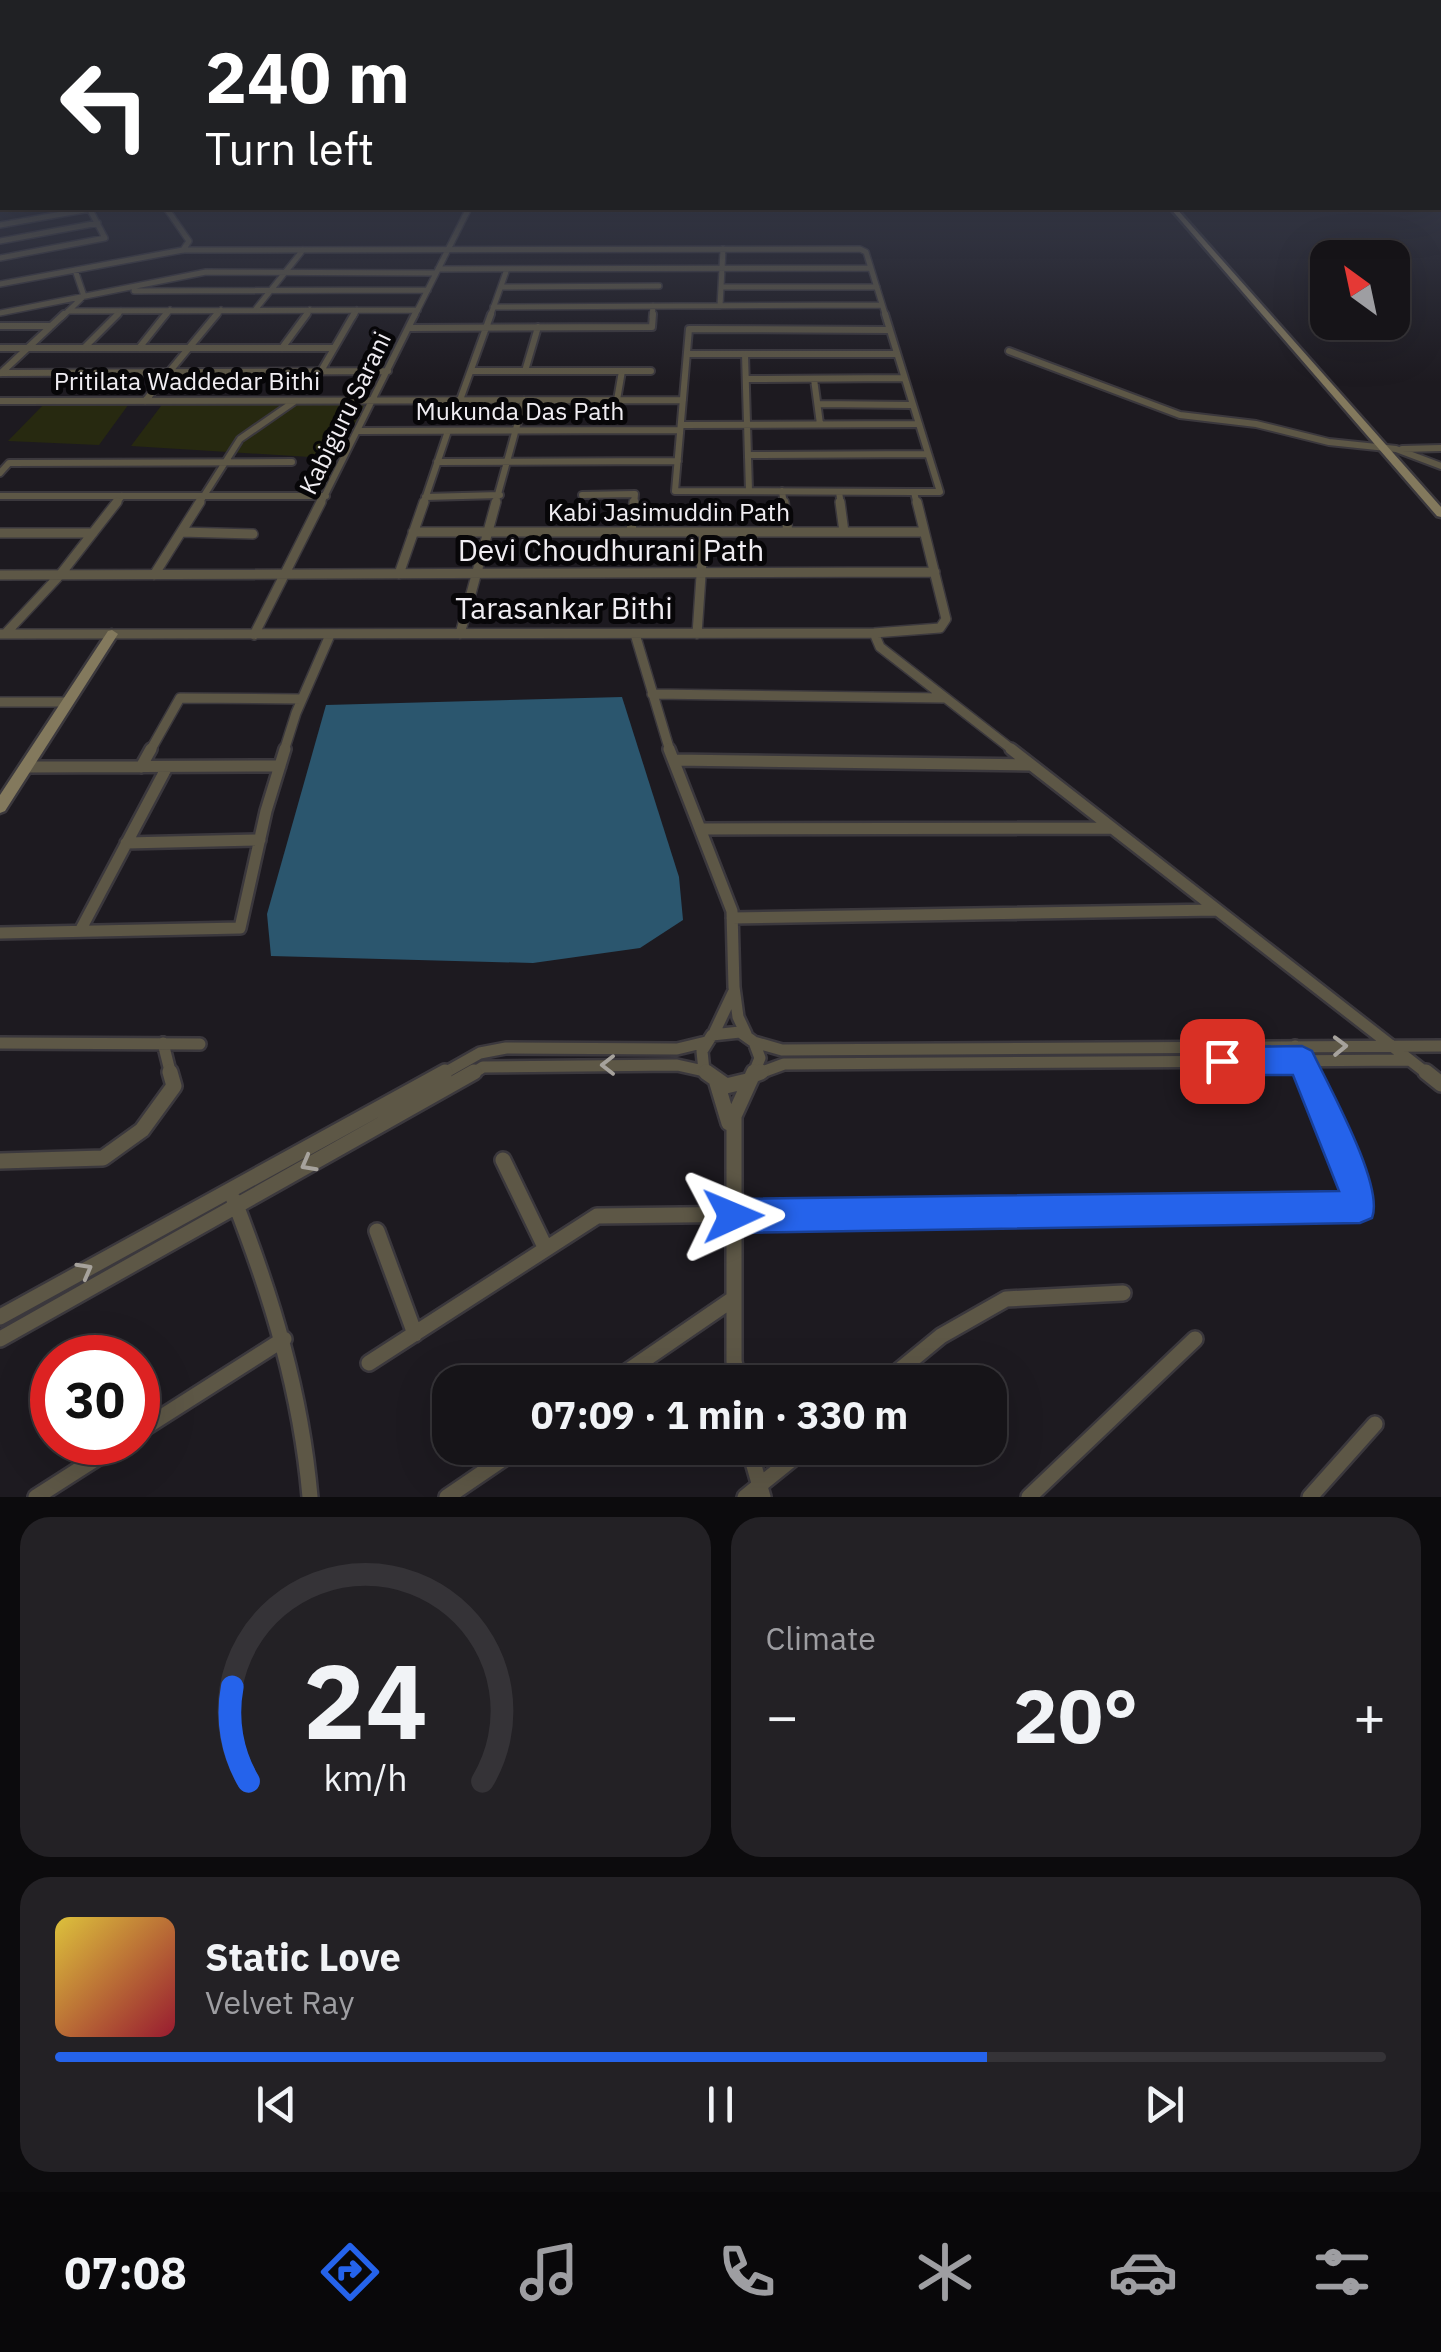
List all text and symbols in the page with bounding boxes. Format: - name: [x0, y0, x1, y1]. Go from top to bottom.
- text: 240 m: [205, 31, 410, 122]
- icon: left: [40, 40, 170, 170]
- text: Turn left: [205, 119, 374, 177]
- north arrow: [1310, 240, 1410, 340]
- map controls: [1310, 240, 1410, 340]
- street label: Kabiguru Sarani: [291, 326, 398, 500]
- street label: Pritilata Waddedar Bithi: [54, 364, 320, 397]
- street label: Mukunda Das Path: [415, 394, 625, 427]
- street label: Kabi Jasimuddin Path: [548, 495, 790, 528]
- street label: Devi Choudhurani Path: [458, 530, 764, 569]
- street label: Tarasankar Bithi: [455, 588, 673, 627]
- pin: [1180, 1019, 1265, 1104]
- icon: arrive: [1195, 1034, 1250, 1089]
- one-way arrow: [1334, 1035, 1349, 1057]
- one-way arrow: [599, 1054, 614, 1076]
- one-way arrow: [301, 1152, 319, 1172]
- position arrow: [681, 1164, 785, 1268]
- one-way arrow: [75, 1263, 93, 1283]
- speed limit sign: 30: [30, 1335, 160, 1465]
- text: 07:09 · 1 min · 330 m: [531, 1390, 908, 1439]
- text: Climate: [766, 1617, 876, 1659]
- text: 24: [303, 1632, 428, 1768]
- text: 20°: [1013, 1666, 1138, 1764]
- text: −: [766, 1680, 799, 1751]
- text: +: [1353, 1680, 1386, 1751]
- text: km/h: [323, 1754, 407, 1801]
- text: Static Love: [205, 1932, 401, 1981]
- text: Velvet Ray: [205, 1981, 354, 2023]
- icon: previous: [249, 2077, 304, 2132]
- icon: pause: [693, 2077, 748, 2132]
- icon: next: [1137, 2077, 1192, 2132]
- icon: directions: [315, 2237, 385, 2307]
- icon: music: [514, 2237, 584, 2307]
- icon: phone: [712, 2237, 782, 2307]
- icon: climate: [910, 2237, 980, 2307]
- icon: car: [1108, 2237, 1178, 2307]
- icon: filters: [1307, 2237, 1377, 2307]
- text: 07:08: [64, 2243, 187, 2301]

